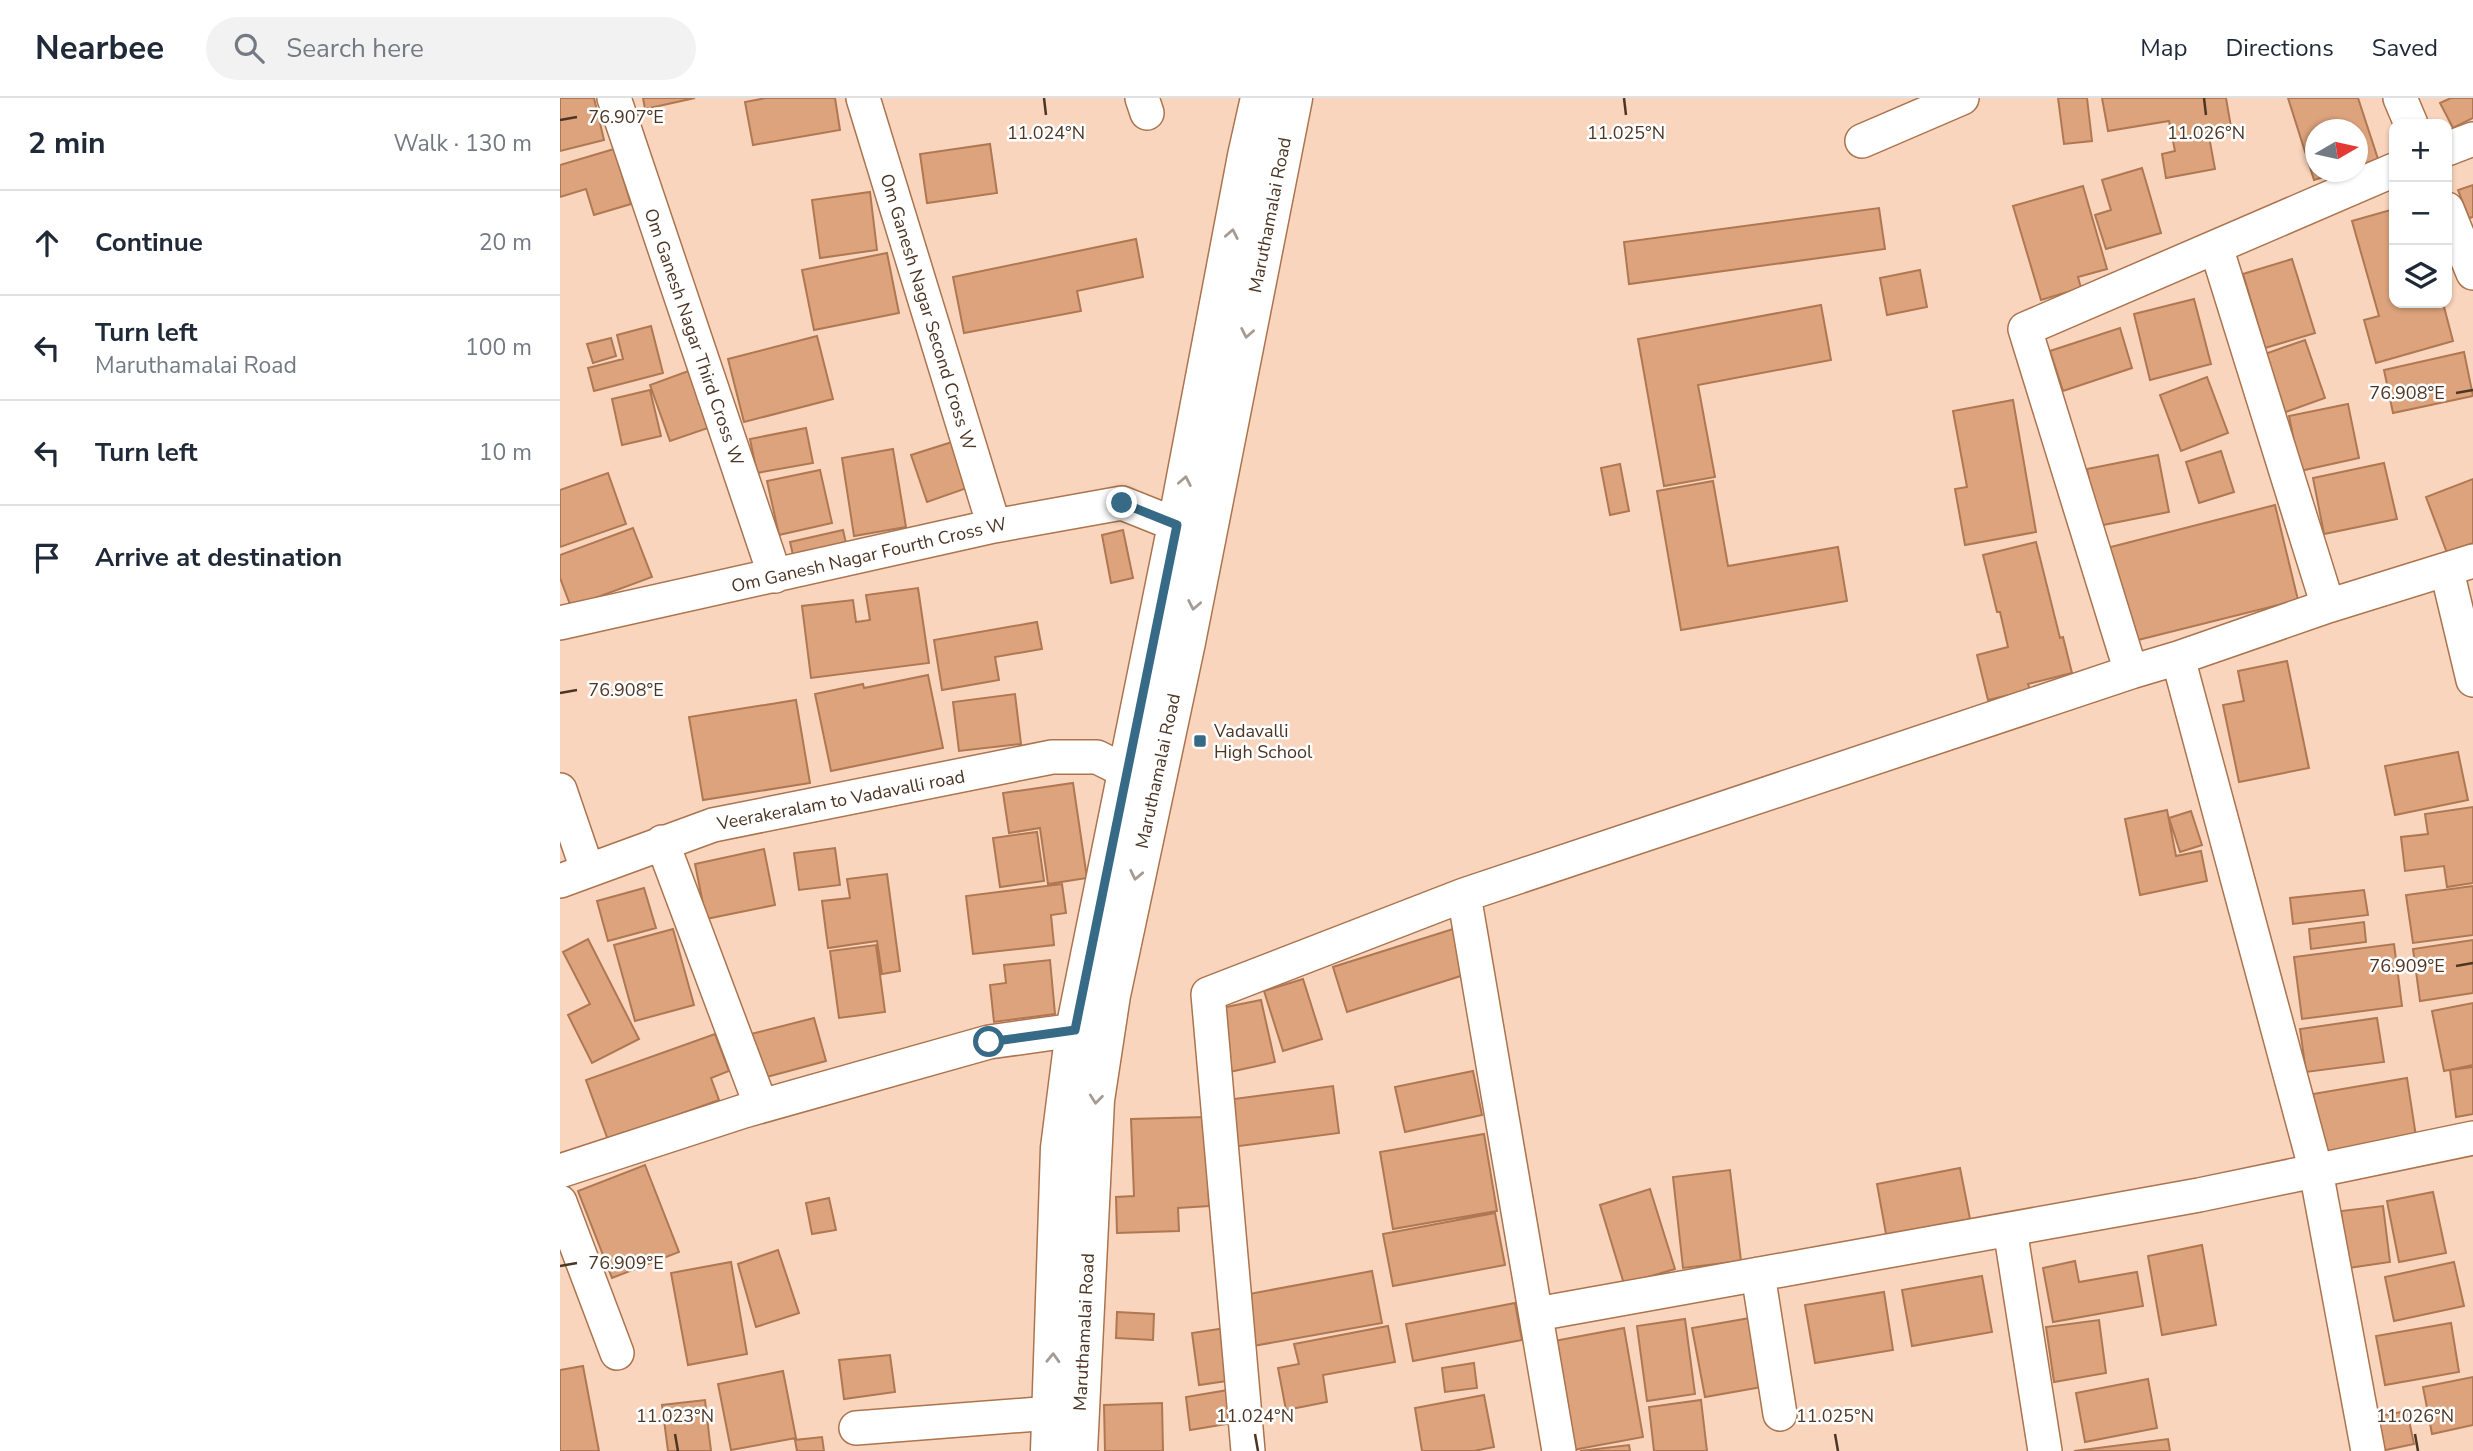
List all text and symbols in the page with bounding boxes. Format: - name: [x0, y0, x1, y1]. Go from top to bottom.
- search box: [206, 17, 696, 80]
- text: Nearbee: [35, 26, 164, 71]
- icon: search: [230, 29, 268, 67]
- text: Search here: [286, 31, 424, 66]
- text: Map: [2140, 32, 2187, 64]
- text: Directions: [2225, 32, 2334, 64]
- text: Saved: [2372, 32, 2438, 64]
- text: 76.907°E: [588, 105, 664, 129]
- north arrow: [2305, 119, 2368, 182]
- map controls: [2389, 119, 2452, 308]
- button: +: [2389, 119, 2452, 182]
- text: 11.024°N: [1007, 121, 1085, 145]
- text: 11.025°N: [1587, 121, 1665, 145]
- text: 11.026°N: [2167, 121, 2245, 145]
- text: 2 min: [28, 123, 106, 164]
- text: Walk · 130 m: [393, 128, 532, 159]
- street label: Maruthamalai Road: [1243, 135, 1297, 295]
- street label: Om Ganesh Nagar Second Cross W: [874, 171, 982, 453]
- button: −: [2389, 182, 2452, 245]
- street label: Om Ganesh Nagar Third Cross W: [639, 205, 749, 469]
- icon: ahead: [28, 224, 66, 262]
- text: Continue: [95, 225, 203, 260]
- text: 20 m: [479, 227, 532, 258]
- one-way arrow: [1224, 228, 1239, 240]
- button: layers: [2389, 245, 2452, 308]
- text: Turn left: [95, 315, 198, 350]
- one-way arrow: [1240, 327, 1255, 339]
- icon: left: [28, 329, 66, 367]
- text: 100 m: [465, 332, 532, 363]
- text: Maruthamalai Road: [95, 350, 297, 381]
- text: 76.908°E: [2369, 381, 2445, 405]
- icon: left: [28, 434, 66, 472]
- text: Turn left: [95, 435, 198, 470]
- text: 10 m: [479, 437, 532, 468]
- one-way arrow: [1177, 475, 1192, 487]
- route end: [1106, 487, 1137, 518]
- street label: Om Ganesh Nagar Fourth Cross W: [729, 512, 1009, 598]
- icon: arrive: [28, 539, 66, 577]
- text: Arrive at destination: [95, 540, 342, 575]
- one-way arrow: [1187, 599, 1202, 611]
- text: 76.908°E: [588, 678, 664, 702]
- street label: Maruthamalai Road: [1130, 691, 1186, 851]
- place label: Vadavalli High School: [1213, 719, 1313, 764]
- marker: Vadavalli High School: [1192, 733, 1208, 749]
- street label: Veerakeralam to Vadavalli road: [714, 764, 967, 836]
- one-way arrow: [1130, 869, 1145, 881]
- text: 76.909°E: [2369, 954, 2445, 978]
- route start: [973, 1026, 1004, 1057]
- one-way arrow: [1088, 1093, 1103, 1105]
- text: 76.909°E: [588, 1251, 664, 1275]
- street label: Maruthamalai Road: [1068, 1252, 1100, 1412]
- one-way arrow: [1045, 1353, 1060, 1364]
- text: 11.023°N: [636, 1404, 714, 1428]
- text: 11.024°N: [1216, 1404, 1294, 1428]
- text: 11.025°N: [1796, 1404, 1874, 1428]
- text: 11.026°N: [2376, 1404, 2454, 1428]

